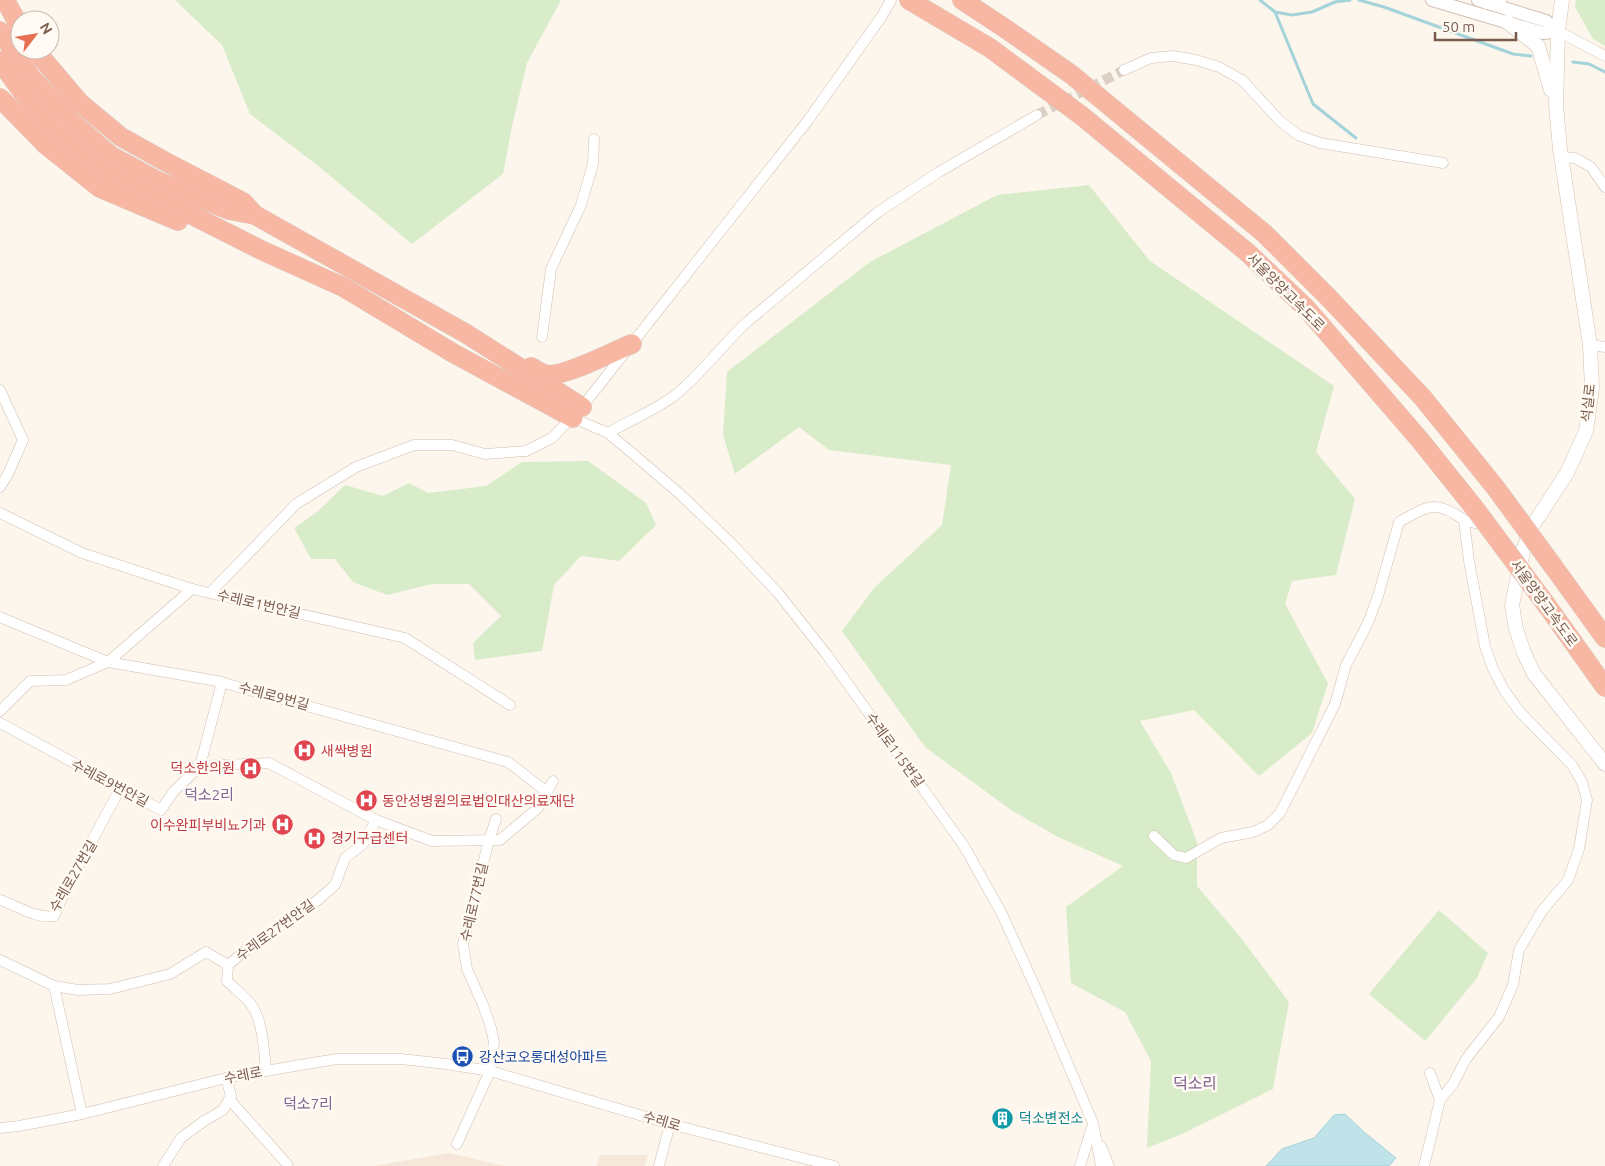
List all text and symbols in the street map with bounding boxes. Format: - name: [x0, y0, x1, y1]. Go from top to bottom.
- north arrow: [10, 10, 60, 60]
- scale bar: [1435, 10, 1516, 42]
- text: 50 m: [1442, 18, 1475, 35]
- text: N: [37, 20, 56, 37]
- street label: 서울양양고속도로: [1244, 250, 1328, 334]
- street label: 석실로: [1578, 383, 1598, 423]
- street label: 서울양양고속도로: [1507, 557, 1581, 649]
- street label: 수레로1번안길: [216, 587, 302, 621]
- street label: 수레로9번길: [237, 679, 311, 713]
- street label: 수레로115번길: [863, 710, 927, 790]
- hospital icon: 새싹병원: [293, 739, 317, 763]
- place label: 새싹병원: [321, 743, 373, 759]
- street label: 수레로9번안길: [69, 756, 151, 810]
- hospital icon: 덕소한의원: [239, 756, 263, 780]
- place label: 덕소한의원: [171, 760, 235, 776]
- district label: 덕소2리: [184, 786, 234, 803]
- hospital icon: 동안성병원의료법인대산의료재단: [354, 789, 378, 813]
- place label: 동안성병원의료법인대산의료재단: [382, 793, 575, 809]
- hospital icon: 이수완피부비뇨기과: [270, 813, 294, 837]
- place label: 이수완피부비뇨기과: [150, 817, 266, 833]
- hospital icon: 경기구급센터: [303, 826, 327, 850]
- place label: 경기구급센터: [331, 830, 408, 846]
- street label: 수레로27번길: [46, 837, 100, 915]
- street label: 수레로77번길: [457, 861, 491, 943]
- street label: 수레로27번안길: [233, 896, 317, 964]
- bus stop icon: 강산코오롱대성아파트: [451, 1045, 475, 1069]
- place label: 강산코오롱대성아파트: [479, 1049, 608, 1065]
- street label: 수레로: [223, 1063, 264, 1087]
- district label: 덕소리: [1173, 1074, 1217, 1092]
- district label: 덕소7리: [283, 1095, 333, 1112]
- building icon: 덕소변전소: [991, 1106, 1015, 1130]
- street label: 수레로: [641, 1108, 683, 1134]
- place label: 덕소변전소: [1019, 1110, 1084, 1126]

